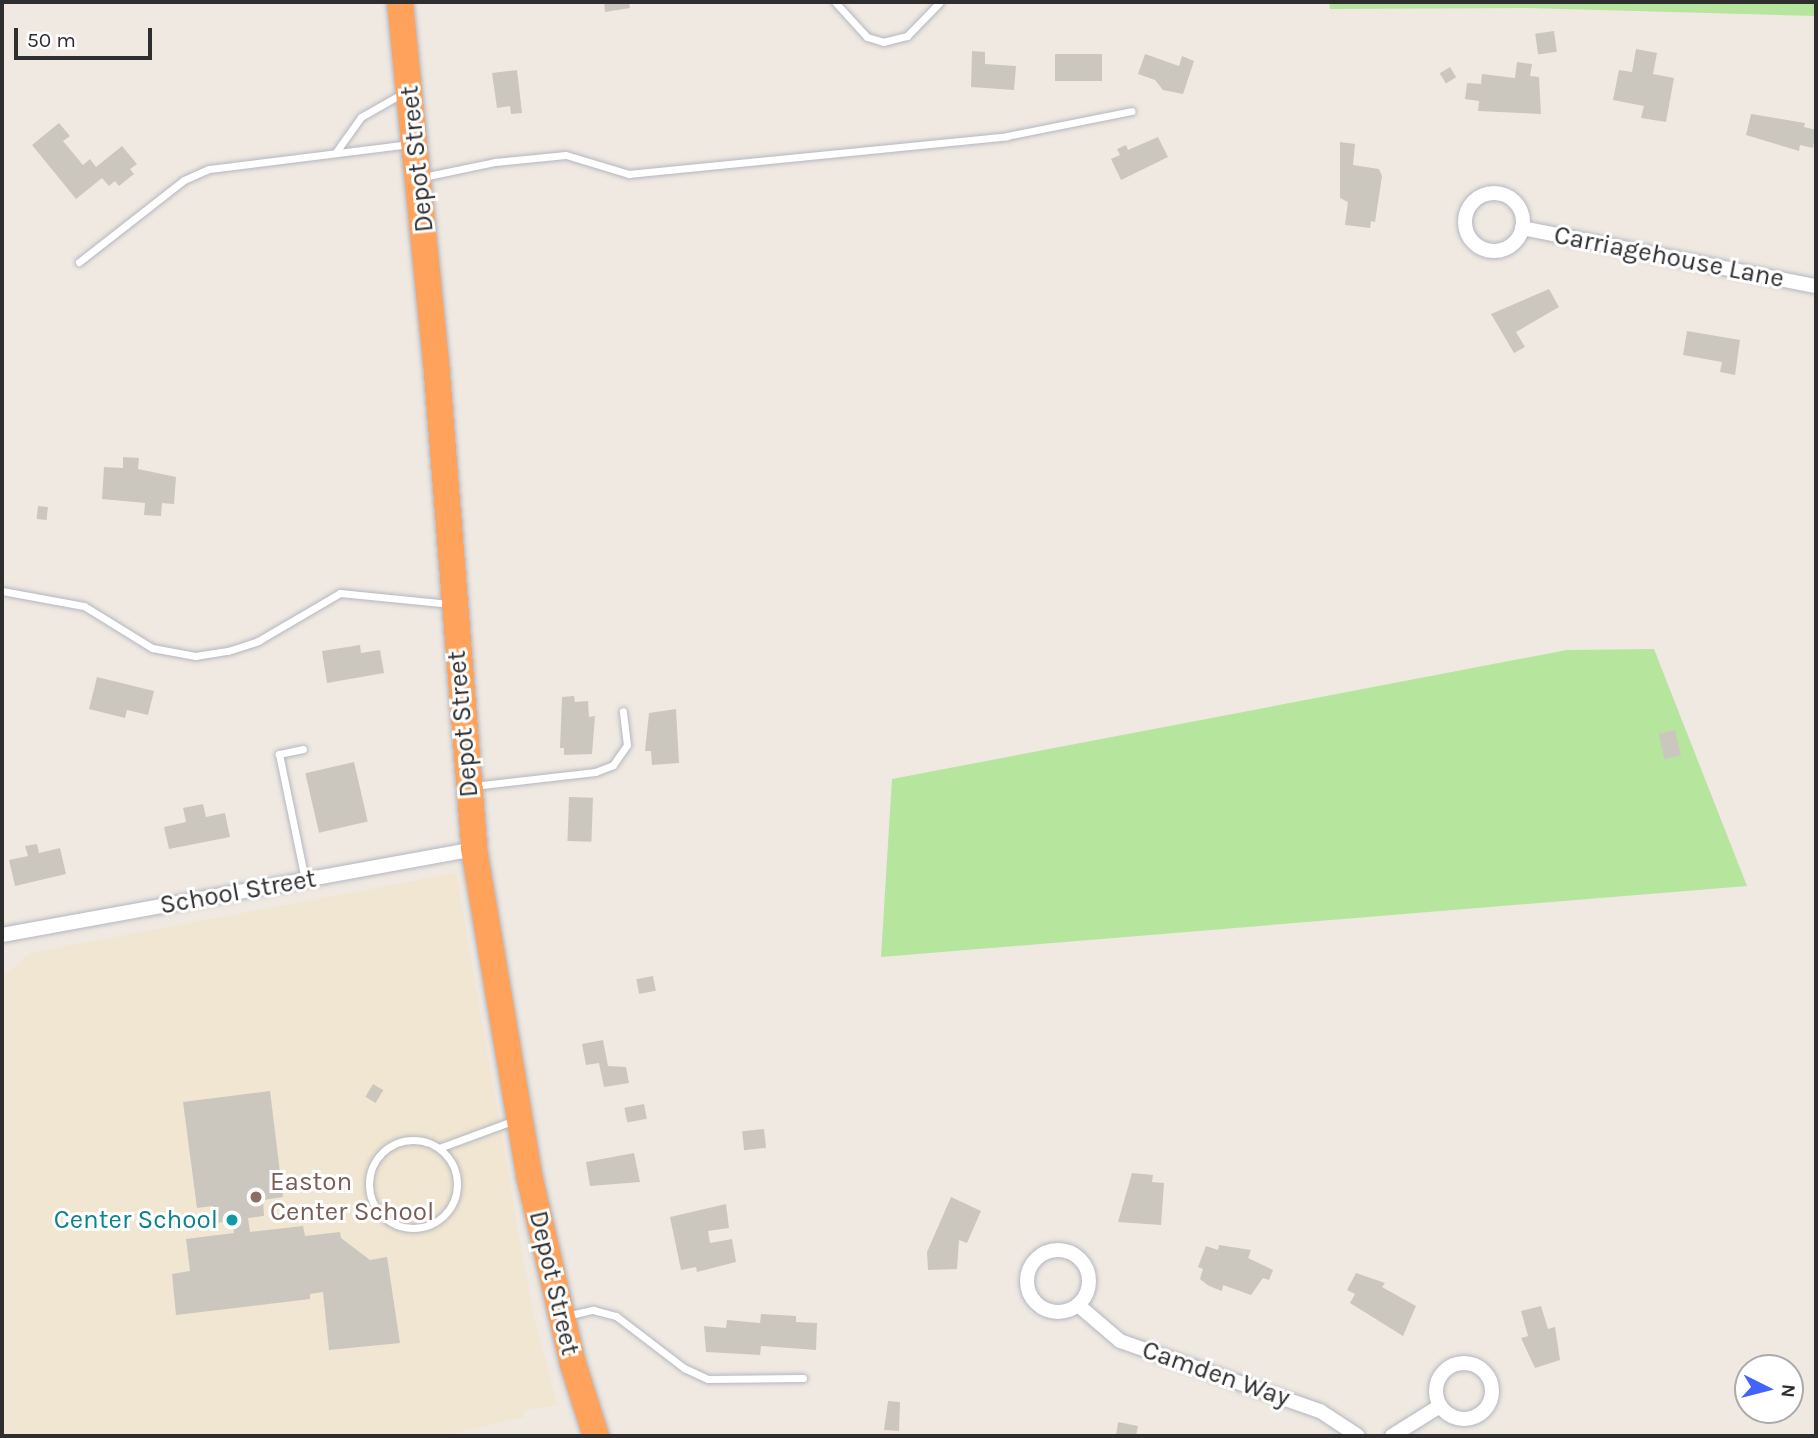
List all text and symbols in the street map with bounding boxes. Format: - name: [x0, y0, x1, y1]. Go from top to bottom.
- scale bar: [18, 14, 156, 58]
- text: 50 m: [27, 28, 76, 52]
- street label: Depot Street: [394, 84, 440, 234]
- street label: Carriagehouse Lane: [1551, 219, 1787, 295]
- street label: Depot Street: [441, 649, 485, 799]
- street label: School Street: [157, 863, 319, 921]
- place label: Easton Center School: [270, 1166, 434, 1228]
- marker: Easton Center School: [248, 1189, 264, 1205]
- place label: Center School: [54, 1204, 218, 1236]
- street label: Depot Street: [522, 1208, 586, 1358]
- marker: Center School: [224, 1212, 240, 1228]
- street label: Camden Way: [1138, 1334, 1294, 1414]
- north arrow: [1734, 1354, 1804, 1424]
- text: N: [1776, 1383, 1800, 1399]

